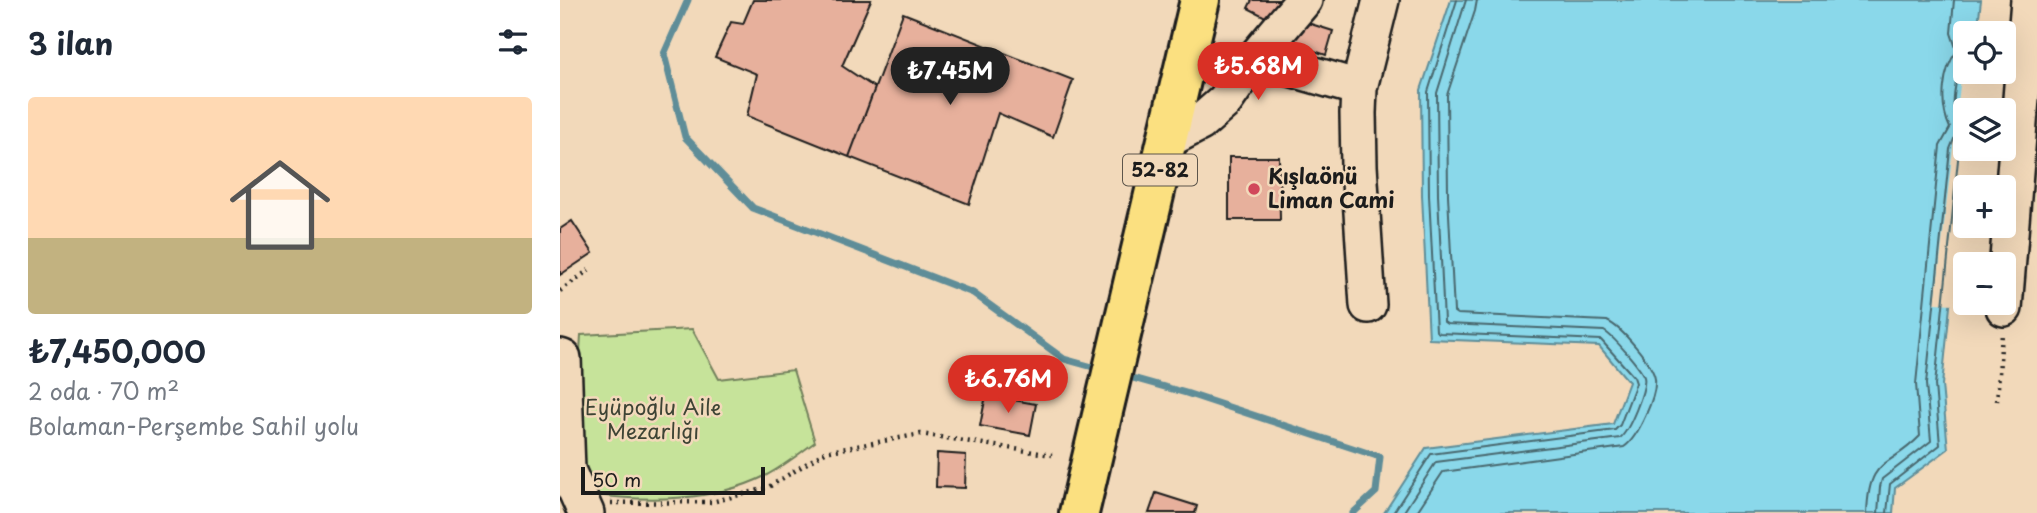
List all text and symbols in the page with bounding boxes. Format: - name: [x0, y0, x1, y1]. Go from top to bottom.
- text: 3 ilan: [28, 20, 113, 65]
- map controls: [1953, 21, 2016, 315]
- button: locate: [1953, 21, 2016, 84]
- icon: filters: [494, 23, 532, 61]
- pin: ₺5.68M: [1201, 42, 1315, 102]
- text: ₺5.68M: [1214, 47, 1302, 82]
- pin: ₺7.45M: [893, 48, 1007, 107]
- text: ₺7.45M: [907, 52, 993, 87]
- button: layers: [1953, 98, 2016, 161]
- icon: home: [217, 142, 343, 268]
- road number: 52-82: [1123, 154, 1197, 186]
- place label: Kışlaönü Liman Cami: [1268, 159, 1394, 215]
- button: +: [1953, 175, 2016, 238]
- marker: Kışlaönü Liman Cami: [1246, 181, 1262, 197]
- button: −: [1953, 252, 2016, 315]
- text: ₺7,450,000: [28, 328, 206, 373]
- pin: ₺6.76M: [951, 356, 1065, 415]
- text: ₺6.76M: [964, 360, 1052, 395]
- text: 2 oda · 70 m²: [28, 373, 179, 408]
- park label: Eyüpoğlu Aile Mezarlığı: [585, 390, 721, 446]
- text: Bolaman-Perşembe Sahil yolu: [28, 408, 359, 443]
- scale bar: [581, 464, 765, 496]
- text: 50 m: [592, 465, 641, 493]

